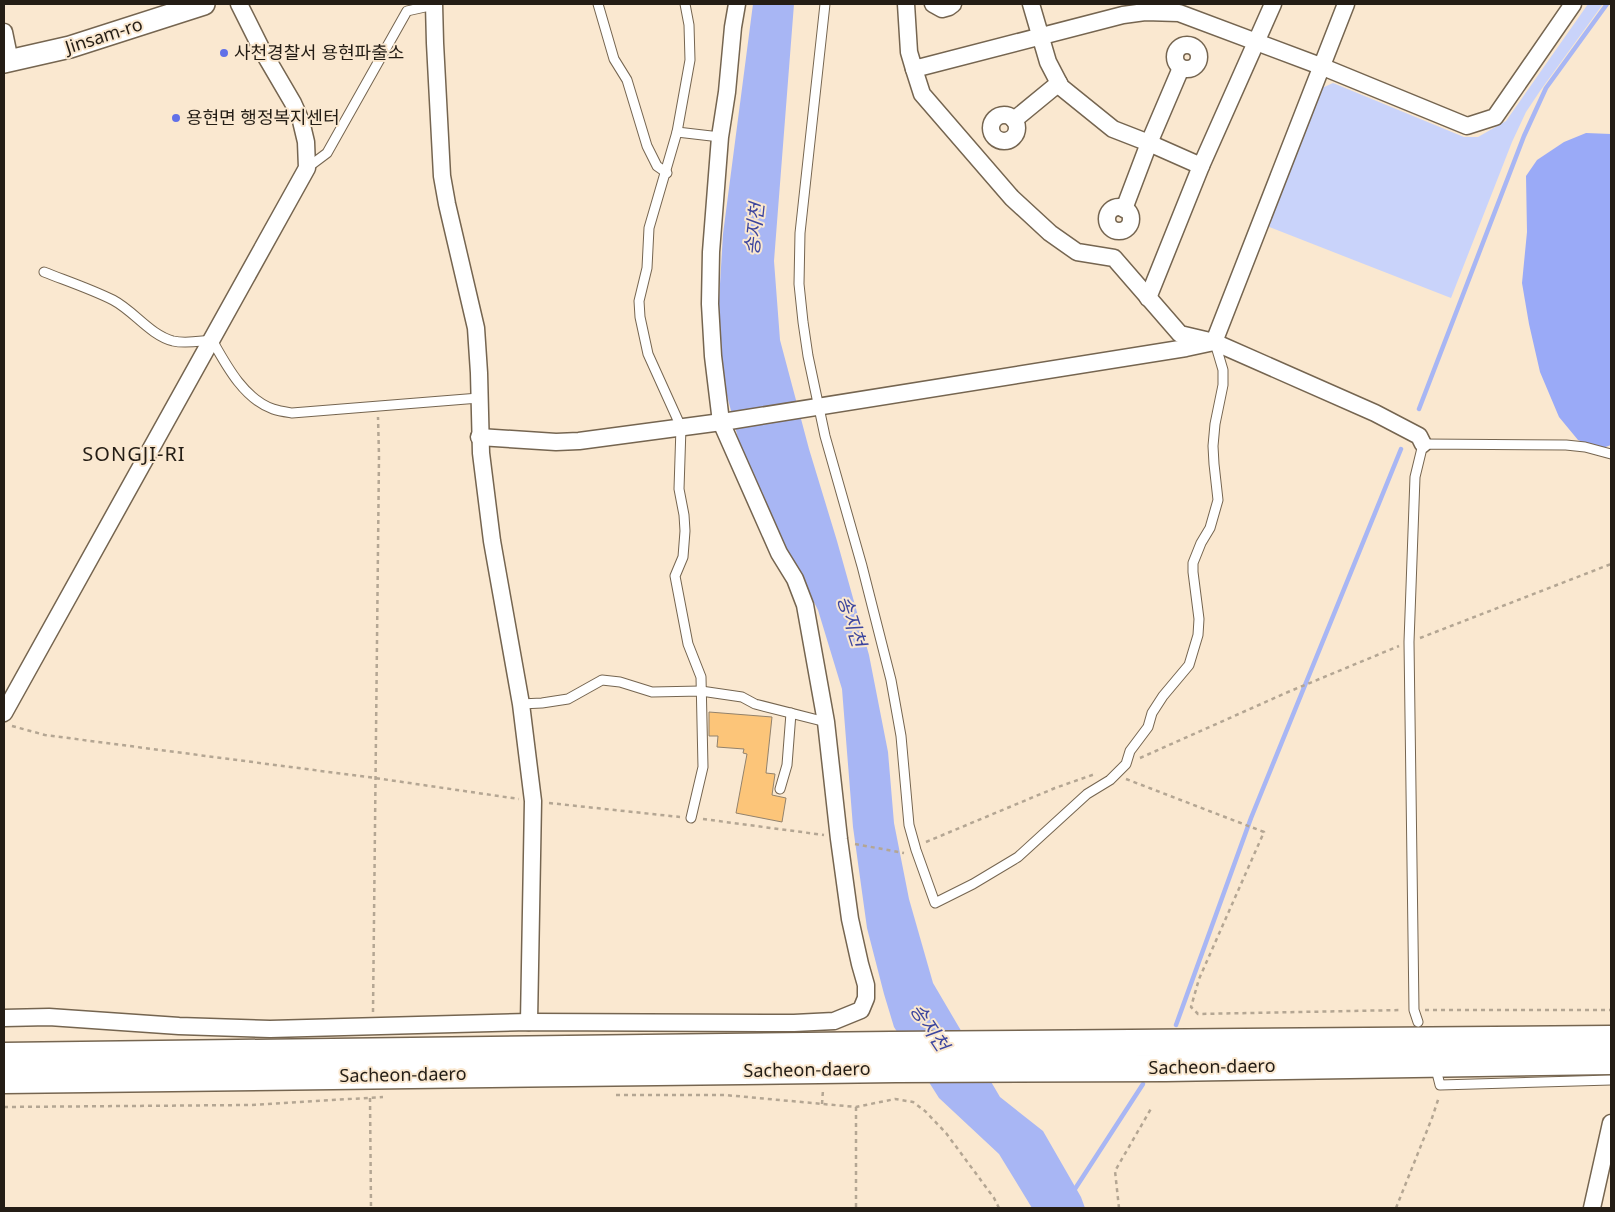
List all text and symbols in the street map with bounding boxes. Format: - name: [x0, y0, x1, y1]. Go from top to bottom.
- street label: Jinsam-ro: [60, 11, 145, 59]
- place label: 사천경찰서 용현파출소: [234, 40, 404, 64]
- marker: 사천경찰서 용현파출소: [218, 47, 230, 59]
- place label: 용현면 행정복지센터: [186, 105, 340, 129]
- marker: 용현면 행정복지센터: [170, 112, 182, 124]
- water label: 송지천: [738, 200, 770, 256]
- district label: SONGJI-RI: [82, 440, 186, 467]
- water label: 송지천: [832, 592, 873, 651]
- water label: 송지천: [905, 998, 956, 1057]
- street label: Sacheon-daero: [1148, 1053, 1276, 1079]
- street label: Sacheon-daero: [743, 1056, 871, 1082]
- street label: Sacheon-daero: [339, 1061, 467, 1087]

